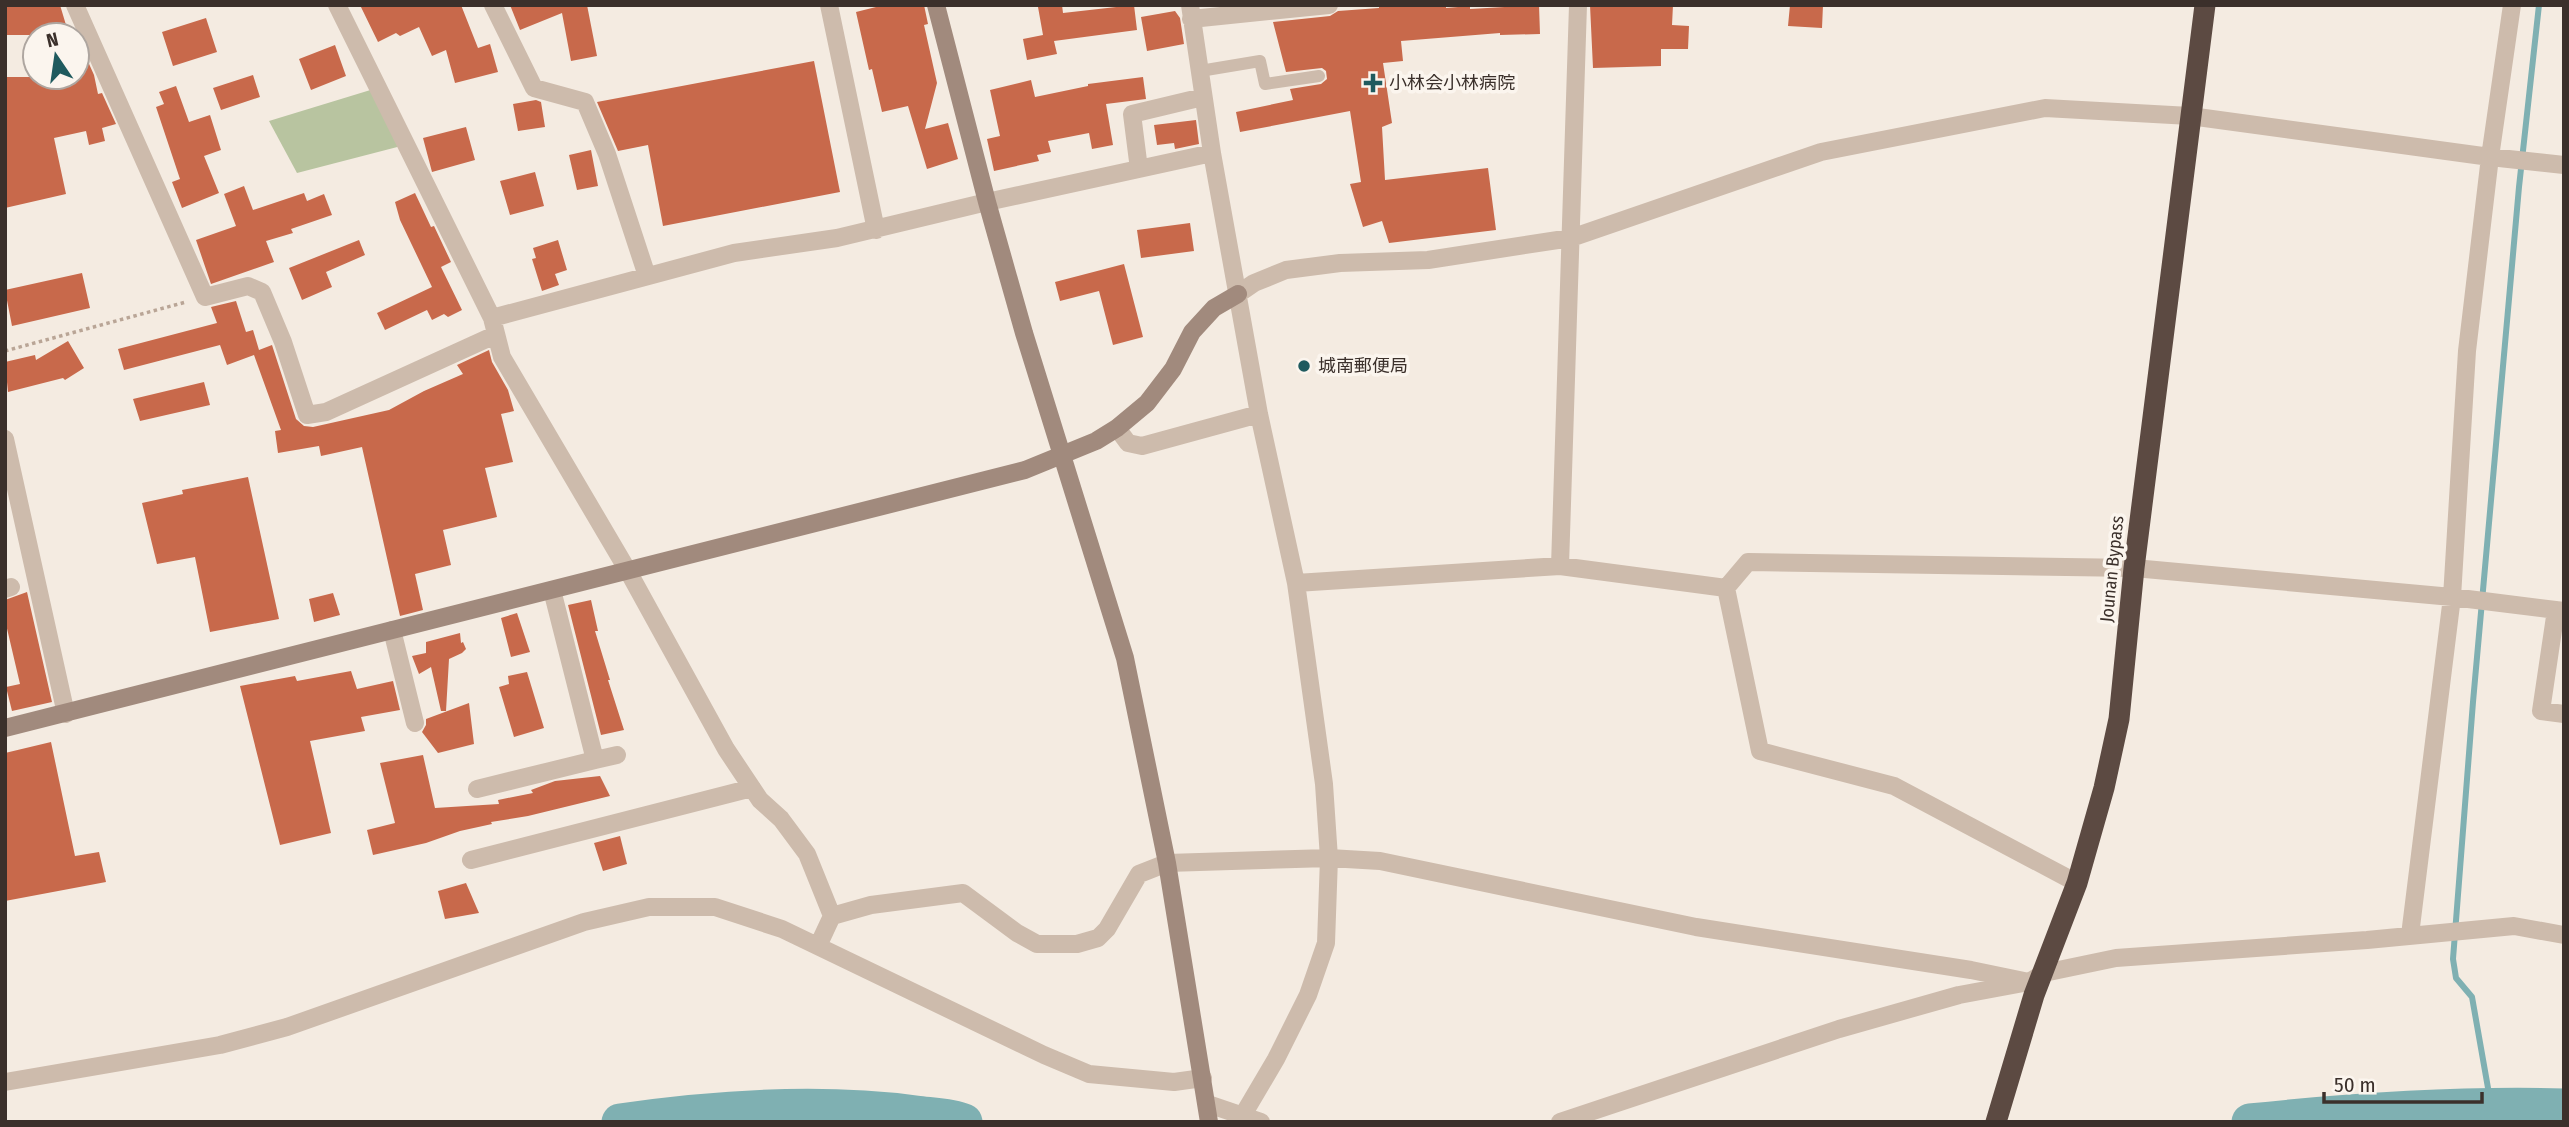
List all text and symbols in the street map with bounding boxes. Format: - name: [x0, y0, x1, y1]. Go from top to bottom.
- north arrow: [21, 21, 91, 91]
- text: N: [44, 27, 60, 52]
- place label: 小林会小林病院: [1389, 72, 1515, 94]
- marker: 小林会小林病院: [1363, 73, 1383, 93]
- place label: 城南郵便局: [1318, 355, 1408, 377]
- marker: 城南郵便局: [1296, 358, 1312, 374]
- street label: Jounan Bypass: [2095, 514, 2129, 623]
- scale bar: [2324, 1060, 2482, 1104]
- text: 50 m: [2334, 1072, 2376, 1098]

